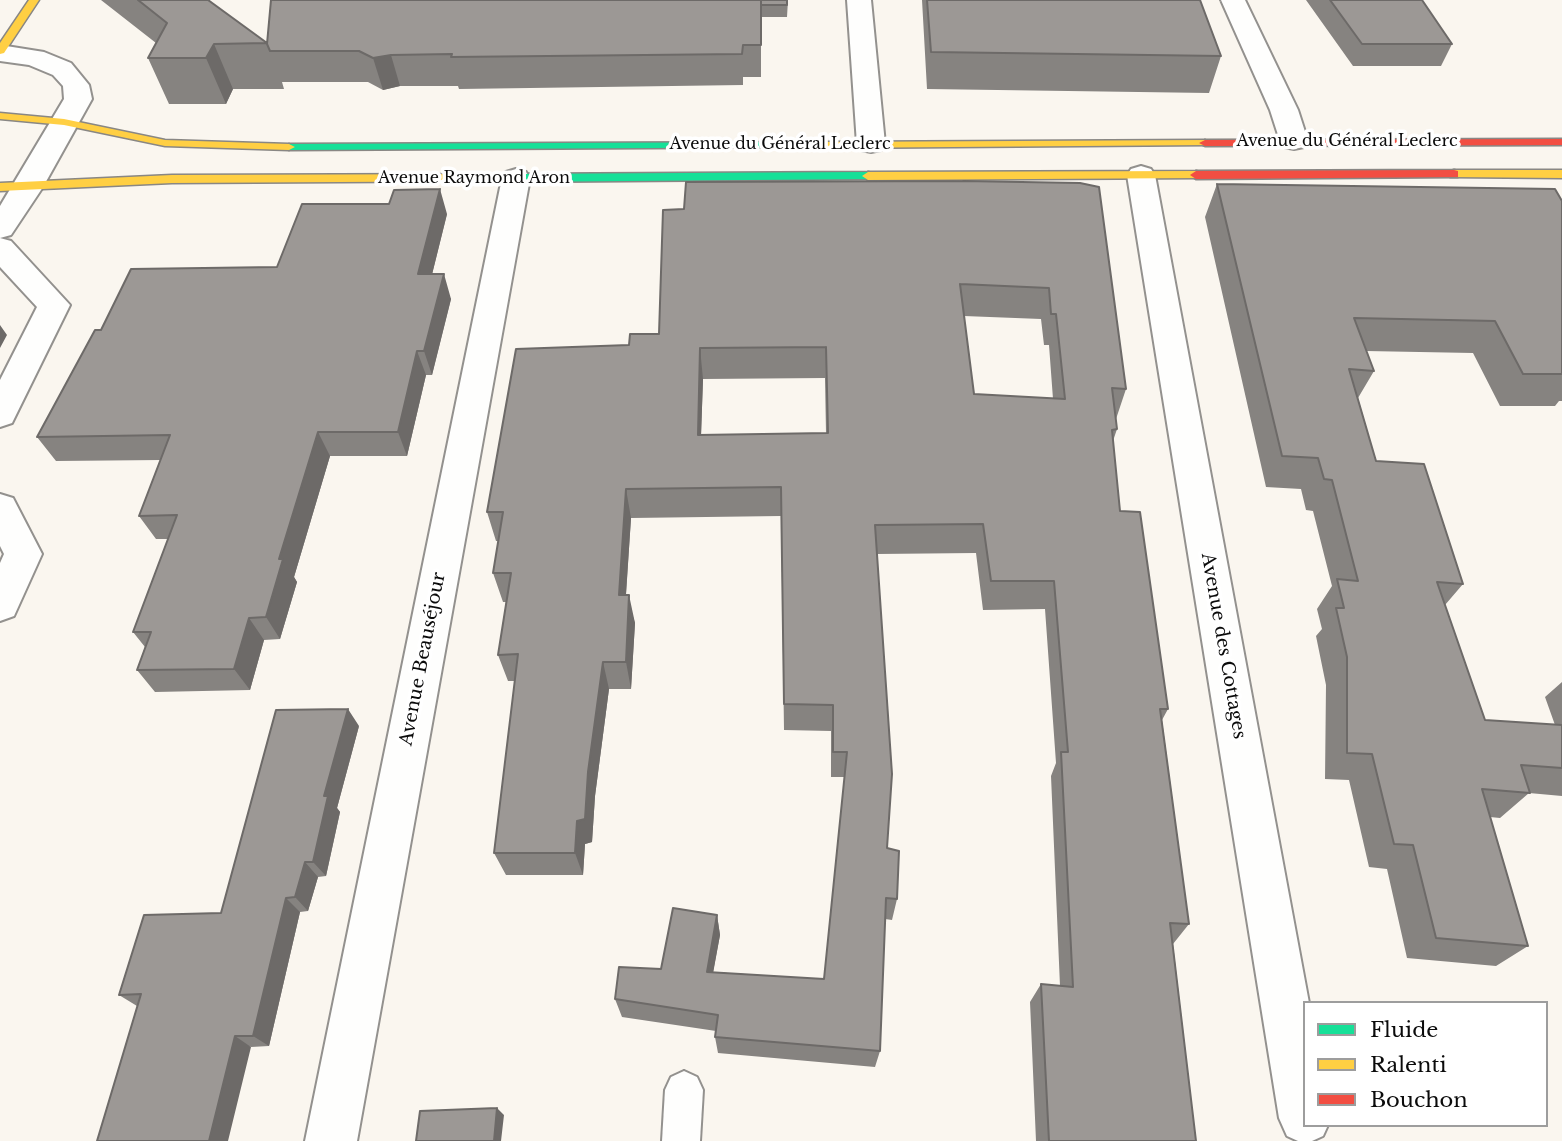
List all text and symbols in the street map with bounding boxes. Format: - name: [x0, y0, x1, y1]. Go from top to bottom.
- street label: Avenue du Général Leclerc: [1237, 131, 1457, 151]
- street label: Avenue du Général Leclerc: [670, 134, 890, 154]
- street label: Avenue Raymond Aron: [378, 168, 570, 188]
- street label: Avenue des Cottages: [1196, 551, 1250, 741]
- street label: Avenue Beauséjour: [396, 570, 450, 748]
- legend: [1303, 1001, 1548, 1127]
- text: Fluide: [1370, 1017, 1438, 1043]
- text: Ralenti: [1370, 1052, 1447, 1078]
- text: Bouchon: [1370, 1087, 1468, 1113]

